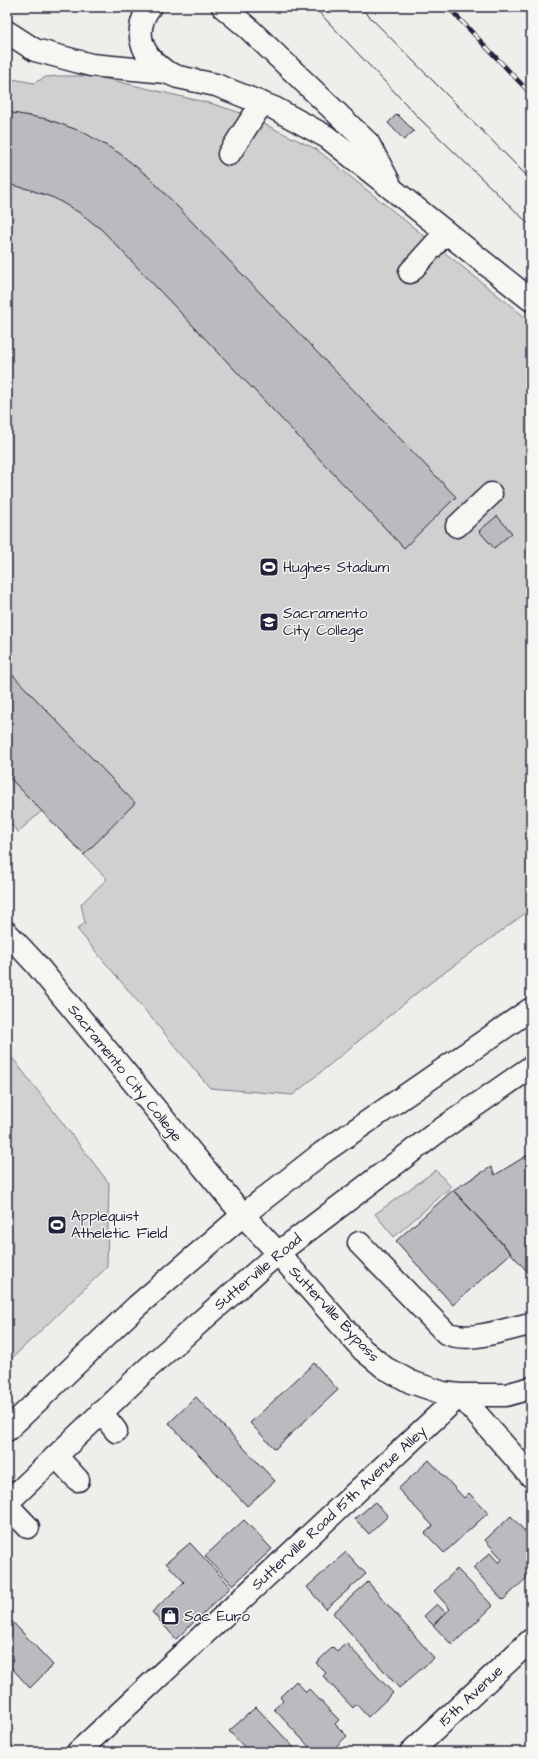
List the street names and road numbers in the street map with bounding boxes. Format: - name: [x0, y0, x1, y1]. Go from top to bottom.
- street label: Sacramento City College: [62, 1000, 187, 1147]
- street label: Sutterville Road: [209, 1229, 307, 1315]
- street label: Sutterville Bypass: [283, 1261, 384, 1368]
- street label: Sutterville Road 15th Avenue Alley: [247, 1421, 432, 1596]
- street label: 15th Avenue: [434, 1661, 508, 1731]

